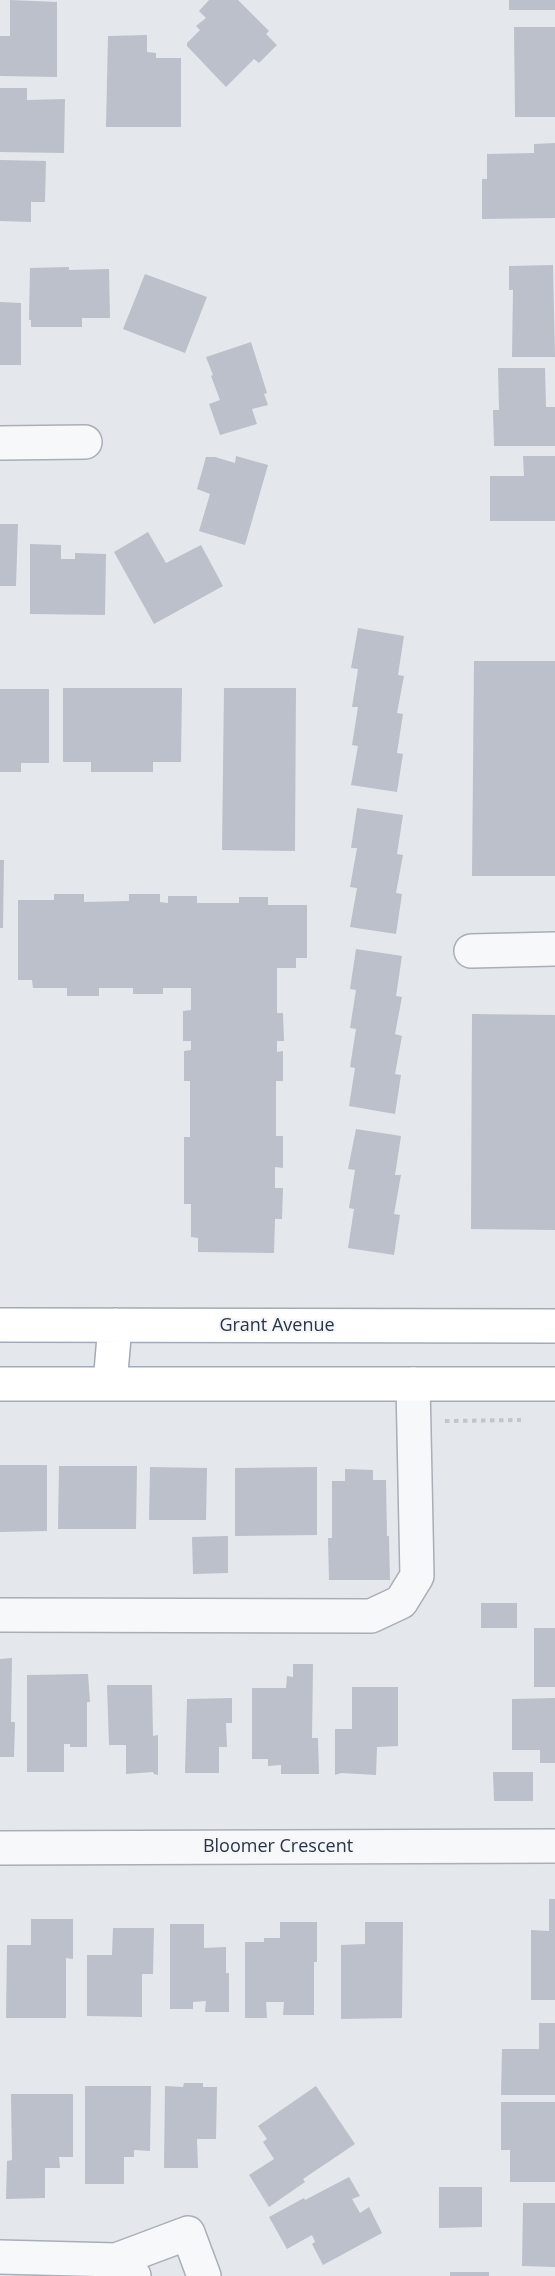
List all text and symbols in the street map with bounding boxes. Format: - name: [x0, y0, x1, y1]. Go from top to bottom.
- street label: Grant Avenue: [219, 1315, 335, 1337]
- street label: Bloomer Crescent: [203, 1836, 353, 1858]

